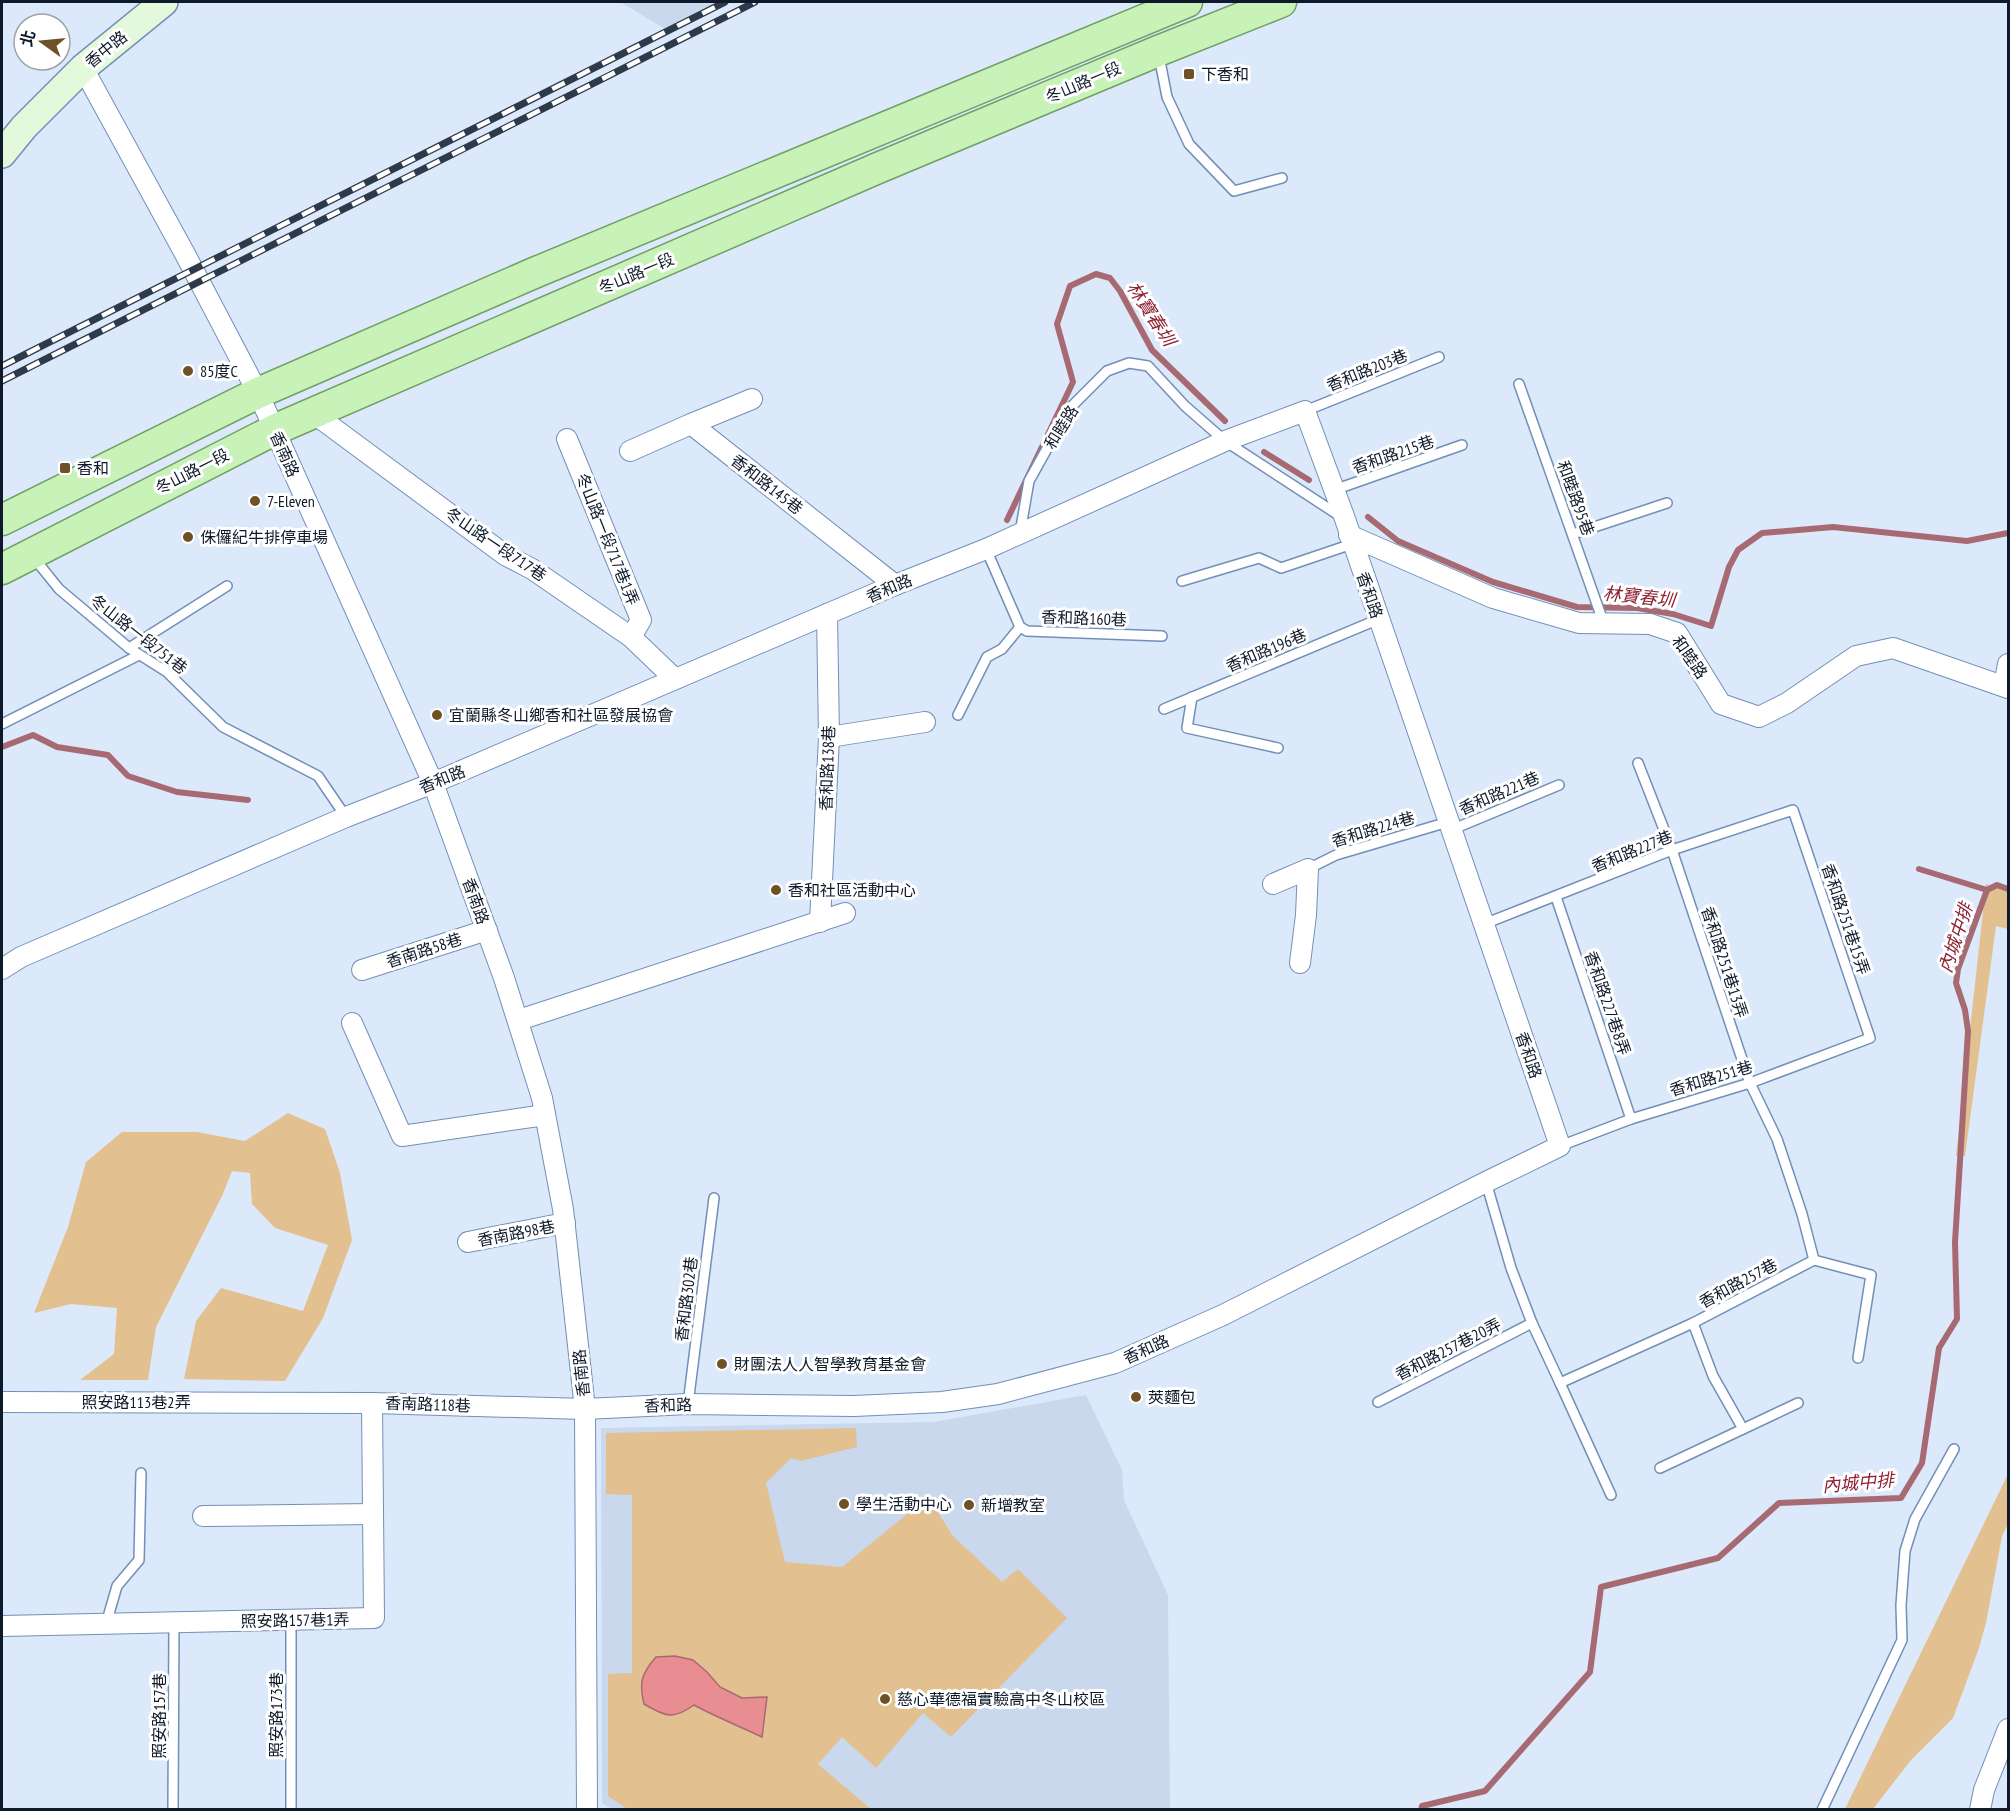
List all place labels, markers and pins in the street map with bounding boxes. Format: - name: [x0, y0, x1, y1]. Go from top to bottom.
- place label: 下香和: [1201, 64, 1249, 84]
- marker: 下香和: [1182, 67, 1196, 81]
- place label: 85度C: [200, 361, 238, 381]
- marker: 85度C: [181, 364, 195, 378]
- place label: 香和: [77, 458, 109, 478]
- marker: 香和: [58, 461, 72, 475]
- place label: 7-Eleven: [267, 491, 315, 511]
- marker: 7-Eleven: [248, 494, 262, 508]
- place label: 侏儸紀牛排停車場: [200, 527, 328, 547]
- marker: 侏儸紀牛排停車場: [181, 530, 195, 544]
- place label: 宜蘭縣冬山鄉香和社區發展協會: [449, 705, 673, 725]
- marker: 宜蘭縣冬山鄉香和社區發展協會: [430, 708, 444, 722]
- place label: 香和社區活動中心: [788, 880, 916, 900]
- marker: 香和社區活動中心: [769, 883, 783, 897]
- place label: 財團法人人智學教育基金會: [734, 1354, 926, 1374]
- marker: 財團法人人智學教育基金會: [715, 1357, 729, 1371]
- place label: 莢麵包: [1148, 1387, 1196, 1407]
- marker: 莢麵包: [1129, 1390, 1143, 1404]
- place label: 學生活動中心: [856, 1494, 952, 1514]
- place label: 新增教室: [981, 1495, 1045, 1515]
- marker: 學生活動中心: [837, 1497, 851, 1511]
- marker: 新增教室: [962, 1498, 976, 1512]
- place label: 慈心華德福實驗高中冬山校區: [897, 1689, 1105, 1709]
- marker: 慈心華德福實驗高中冬山校區: [878, 1692, 892, 1706]

